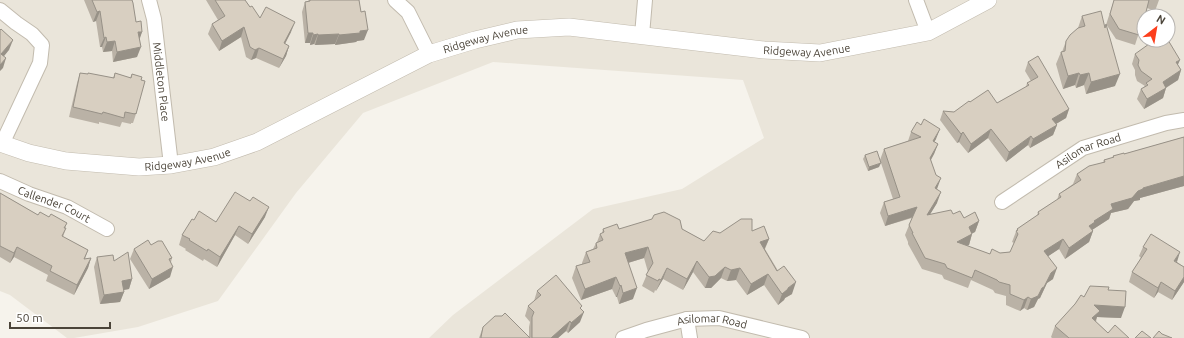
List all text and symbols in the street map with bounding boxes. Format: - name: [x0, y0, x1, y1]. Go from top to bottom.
- north arrow: [1136, 8, 1176, 48]
- text: N: [1155, 12, 1168, 27]
- street label: Ridgeway Avenue: [442, 23, 529, 55]
- street label: Ridgeway Avenue: [763, 41, 851, 59]
- street label: Middleton Place: [151, 42, 172, 122]
- street label: Asilomar Road: [1053, 131, 1122, 171]
- street label: Ridgeway Avenue: [144, 146, 232, 173]
- street label: Callender Court: [16, 184, 93, 225]
- scale bar: [10, 304, 110, 330]
- text: 50 m: [16, 311, 43, 324]
- street label: Asilomar Road: [675, 312, 748, 331]

